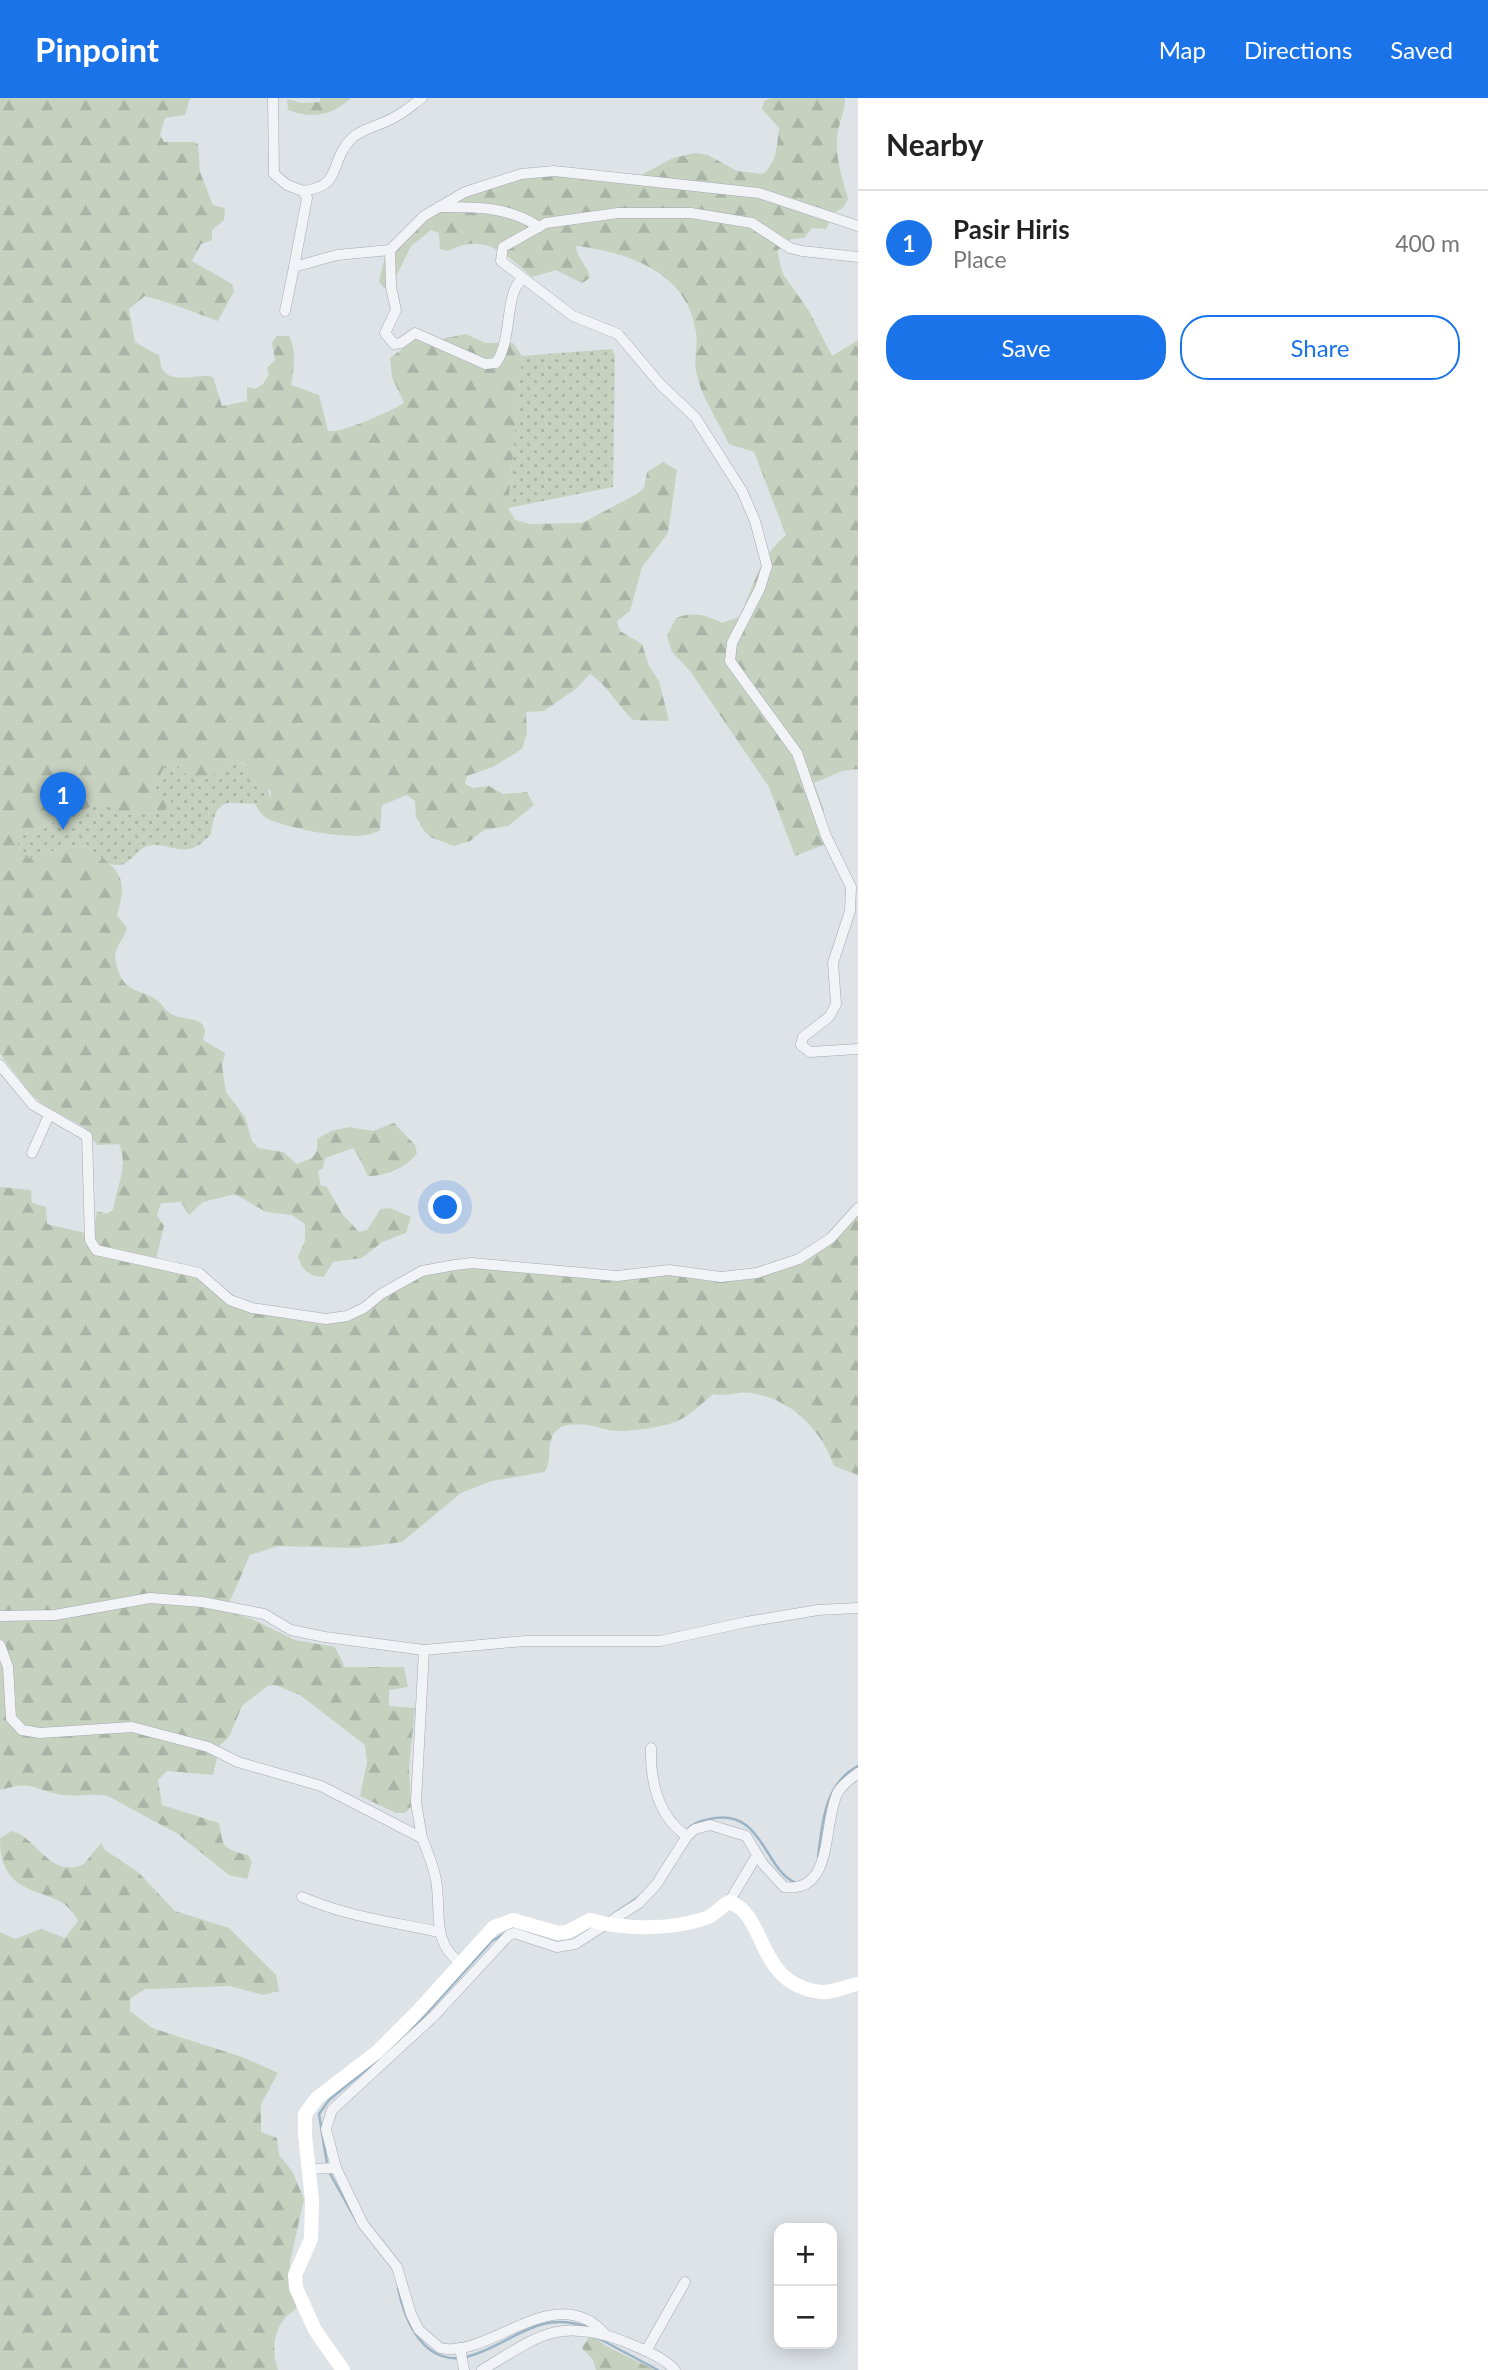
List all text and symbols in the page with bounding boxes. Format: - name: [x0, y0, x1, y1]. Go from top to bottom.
- text: Pinpoint: [35, 29, 159, 69]
- text: Map: [1159, 35, 1206, 64]
- text: Directions: [1244, 35, 1352, 64]
- text: Saved: [1390, 35, 1453, 64]
- text: Nearby: [886, 126, 984, 162]
- text: Pasir Hiris: [953, 213, 1070, 245]
- text: 1: [902, 229, 916, 257]
- text: 400 m: [1395, 229, 1460, 257]
- text: Place: [953, 245, 1007, 273]
- button: Save: [886, 315, 1166, 380]
- button: Share: [1180, 315, 1460, 380]
- pin: 1: [40, 772, 86, 830]
- your location: [428, 1190, 462, 1224]
- map controls: [774, 2223, 837, 2349]
- button: +: [774, 2223, 837, 2286]
- button: −: [774, 2286, 837, 2349]

